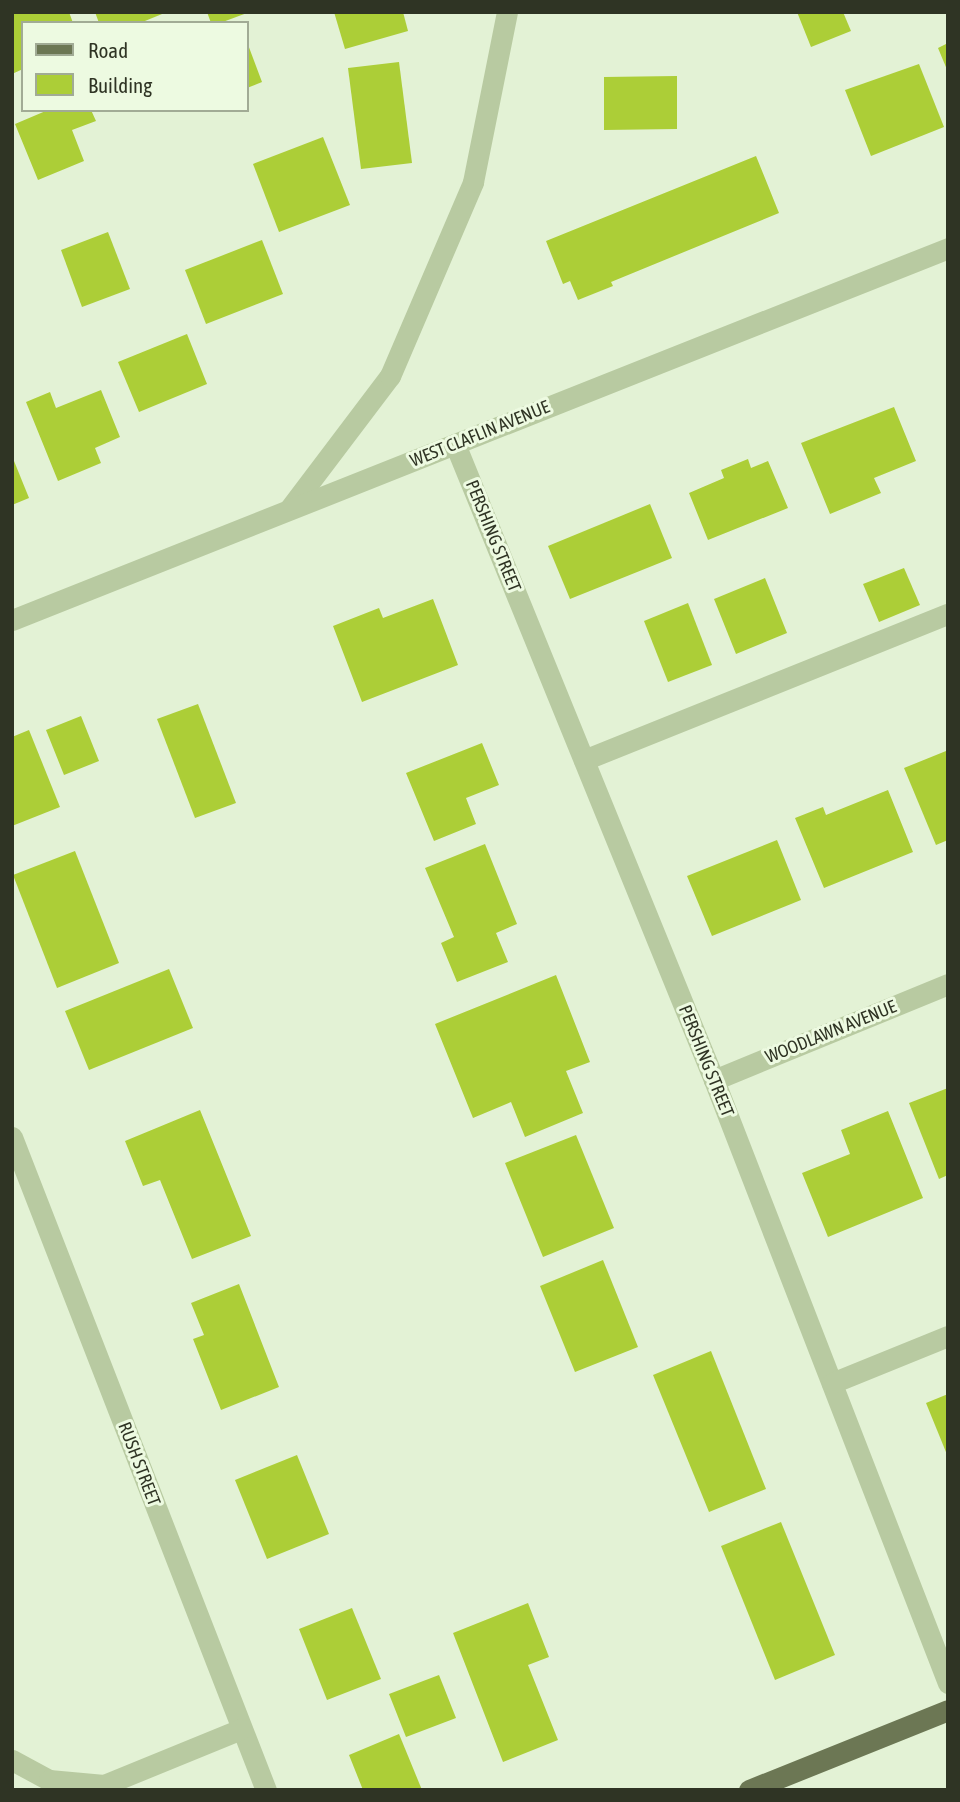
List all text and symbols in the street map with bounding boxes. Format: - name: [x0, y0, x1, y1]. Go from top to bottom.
- legend: [21, 21, 248, 112]
- text: Road: [88, 38, 128, 62]
- text: Building: [88, 73, 152, 97]
- street label: WEST CLAFLIN AVENUE: [407, 396, 553, 472]
- street label: PERSHING STREET: [461, 477, 525, 595]
- street label: WOODLAWN AVENUE: [762, 996, 900, 1068]
- street label: PERSHING STREET: [674, 1002, 738, 1120]
- street label: RUSH STREET: [113, 1419, 165, 1509]

